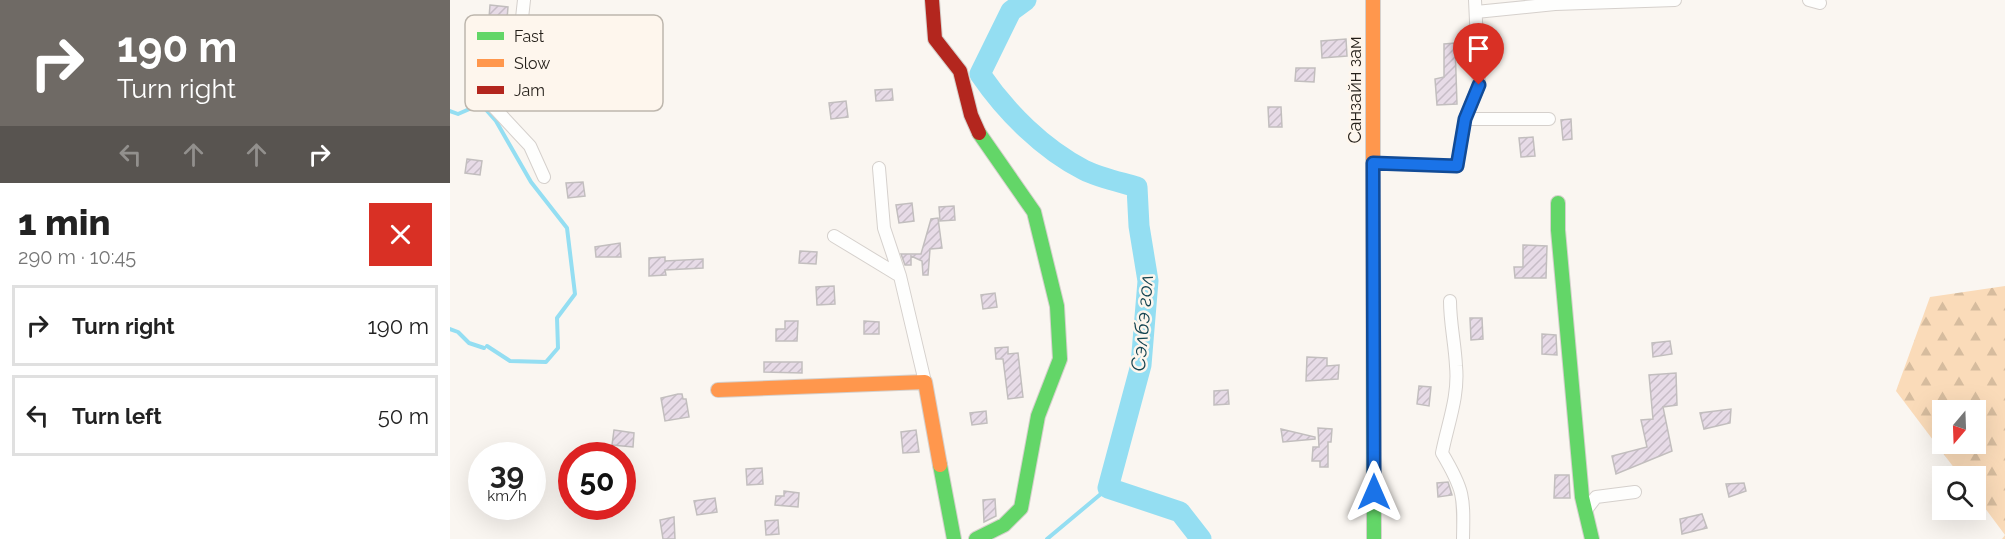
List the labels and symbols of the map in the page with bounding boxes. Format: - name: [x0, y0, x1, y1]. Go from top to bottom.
- legend: [465, 15, 663, 111]
- pin: [1453, 23, 1504, 85]
- text: Fast: [514, 27, 545, 46]
- street label: Санзайн зам: [1344, 36, 1365, 144]
- text: Slow: [514, 54, 550, 73]
- text: Jam: [514, 81, 545, 100]
- water label: Сэлбэ гол: [1126, 274, 1158, 372]
- north arrow: [1932, 400, 1986, 454]
- speed limit sign: 50: [558, 442, 636, 520]
- position arrow: [1342, 460, 1406, 524]

